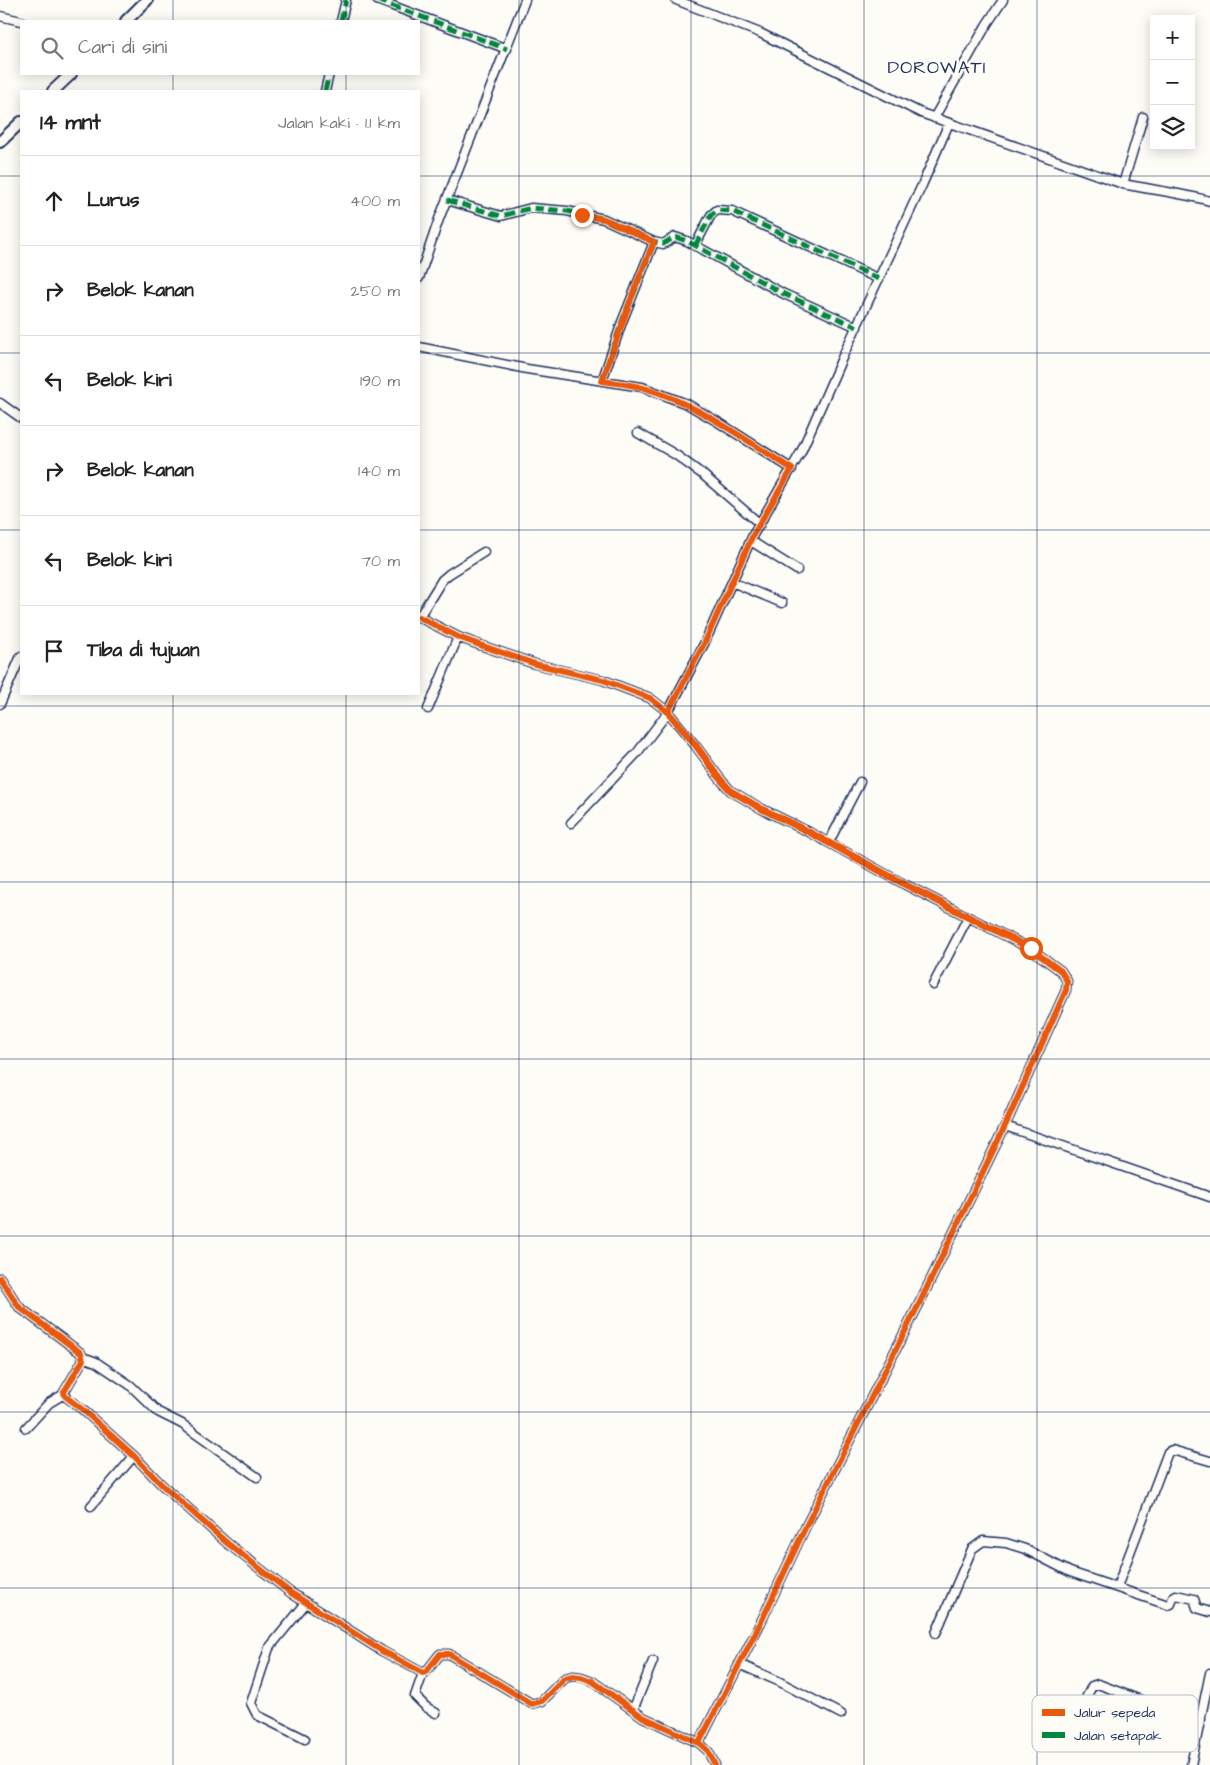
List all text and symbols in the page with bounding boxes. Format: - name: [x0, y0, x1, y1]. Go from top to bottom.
- map controls: [1150, 15, 1195, 150]
- button: +: [1150, 15, 1195, 60]
- search box: [20, 20, 420, 75]
- icon: search: [38, 34, 66, 62]
- text: Cari di sini: [78, 34, 167, 61]
- district label: DOROWATI: [887, 55, 987, 80]
- button: −: [1150, 60, 1195, 105]
- button: layers: [1150, 105, 1195, 150]
- text: 14 mnt: [40, 108, 101, 137]
- text: Jalan kaki · 1.1 km: [278, 112, 400, 134]
- icon: ahead: [40, 187, 68, 215]
- text: Lurus: [87, 187, 139, 214]
- text: 400 m: [350, 190, 400, 212]
- route end: [571, 204, 594, 227]
- icon: right: [40, 277, 68, 305]
- text: Belok kanan: [87, 277, 194, 304]
- text: 250 m: [351, 280, 400, 302]
- icon: left: [40, 367, 68, 395]
- text: Belok kiri: [87, 367, 172, 394]
- text: 190 m: [360, 370, 400, 392]
- icon: right: [40, 457, 68, 485]
- text: Belok kanan: [87, 457, 194, 484]
- text: 140 m: [358, 460, 400, 482]
- icon: left: [40, 547, 68, 575]
- text: Belok kiri: [87, 547, 172, 574]
- text: 70 m: [361, 550, 400, 572]
- icon: arrive: [40, 637, 68, 665]
- text: Tiba di tujuan: [87, 637, 199, 664]
- route start: [1020, 937, 1043, 960]
- legend: [1032, 1695, 1198, 1752]
- text: Jalur sepeda: [1074, 1703, 1155, 1723]
- text: Jalan setapak: [1074, 1726, 1162, 1746]

